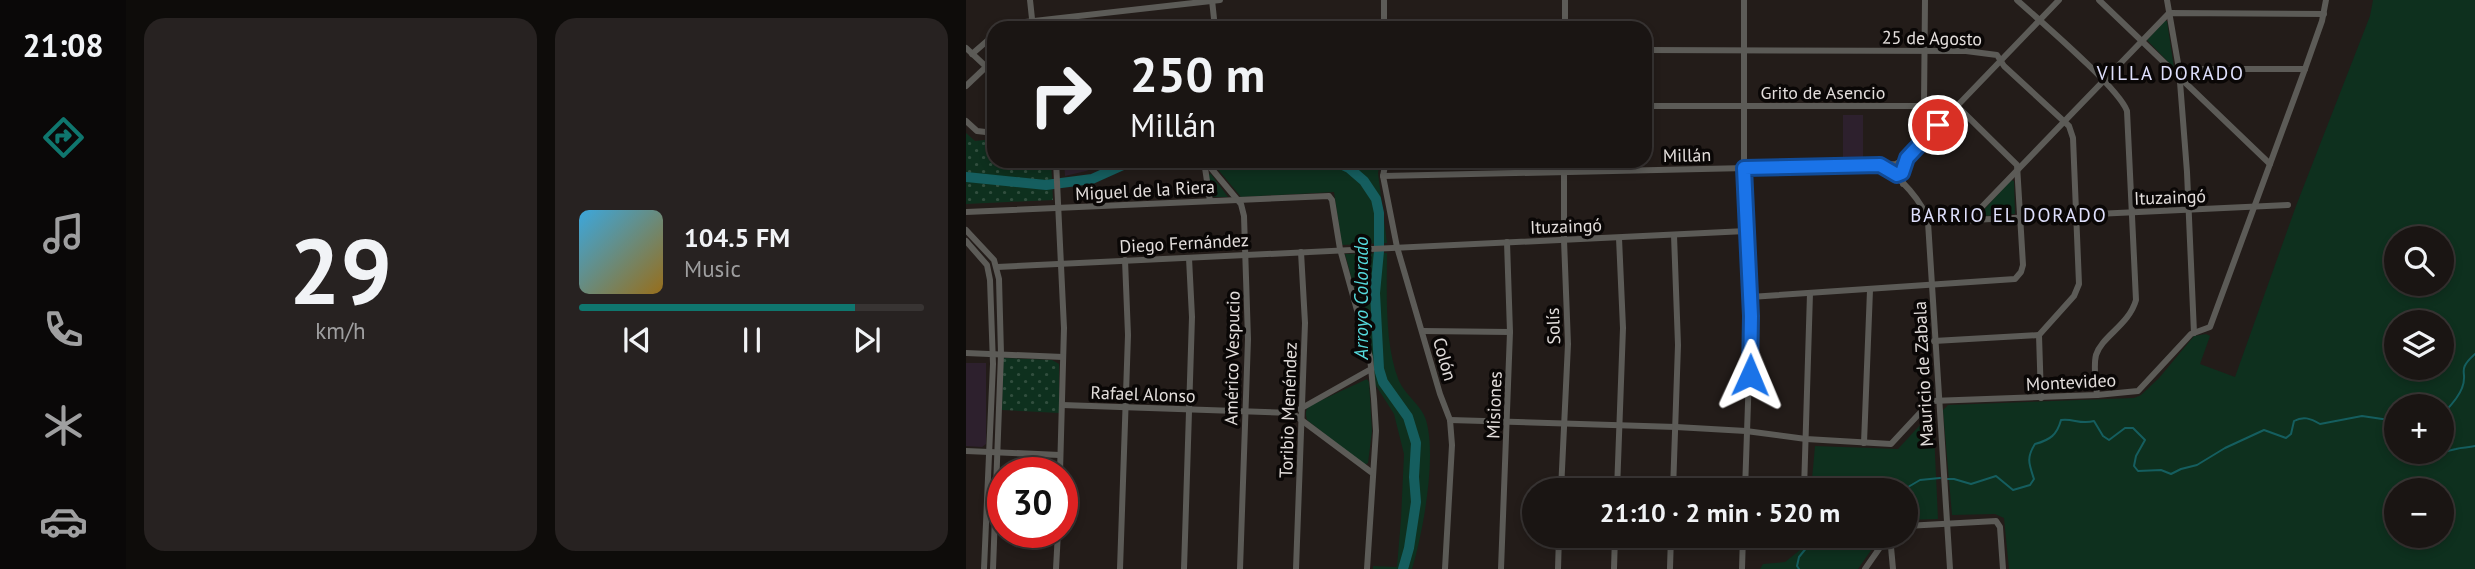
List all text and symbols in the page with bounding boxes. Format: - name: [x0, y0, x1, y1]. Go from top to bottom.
- text: 21:08: [22, 24, 104, 66]
- street label: 25 de Agosto: [1882, 26, 1982, 50]
- text: 250 m: [1130, 42, 1265, 106]
- icon: right: [1015, 49, 1106, 140]
- district label: VILLA DORADO: [2096, 61, 2245, 85]
- street label: Grito de Asencio: [1760, 81, 1886, 104]
- pin: [1908, 95, 1968, 155]
- text: Millán: [1130, 104, 1216, 146]
- icon: arrive: [1919, 106, 1957, 144]
- icon: directions: [39, 113, 88, 162]
- street label: Millán: [1663, 143, 1711, 167]
- street label: Miguel de la Riera: [1074, 175, 1216, 205]
- street label: Ituzaingó: [2134, 184, 2206, 210]
- district label: BARRIO EL DORADO: [1910, 203, 2108, 227]
- icon: music: [39, 209, 88, 258]
- text: 29: [289, 211, 392, 329]
- street label: Ituzaingó: [1530, 213, 1602, 239]
- text: 104.5 FM: [684, 221, 790, 254]
- map controls: [2384, 226, 2454, 548]
- button: search: [2384, 226, 2454, 296]
- street label: Diego Fernández: [1119, 228, 1249, 258]
- water label: Arroyo Colorado: [1349, 237, 1373, 360]
- text: Music: [684, 254, 741, 283]
- street label: Américo Vespucio: [1219, 290, 1245, 426]
- street label: Mauricio de Zabala: [1908, 301, 1938, 447]
- icon: phone: [39, 305, 88, 354]
- street label: Solís: [1541, 307, 1565, 345]
- button: layers: [2384, 310, 2454, 380]
- text: km/h: [315, 316, 366, 345]
- icon: previous: [618, 321, 656, 359]
- icon: pause: [733, 321, 771, 359]
- icon: next: [848, 321, 886, 359]
- street label: Colón: [1428, 335, 1462, 383]
- position arrow: [1713, 338, 1787, 412]
- street label: Toribio Menéndez: [1274, 342, 1302, 478]
- street label: Montevideo: [2025, 368, 2117, 396]
- street label: Misiones: [1481, 371, 1507, 439]
- street label: Rafael Alonso: [1090, 381, 1196, 407]
- button: +: [2384, 394, 2454, 464]
- icon: climate: [39, 401, 88, 450]
- speed limit sign: 30: [987, 457, 1078, 548]
- button: −: [2384, 478, 2454, 548]
- text: 21:10 · 2 min · 520 m: [1600, 496, 1840, 529]
- icon: car: [39, 497, 88, 546]

